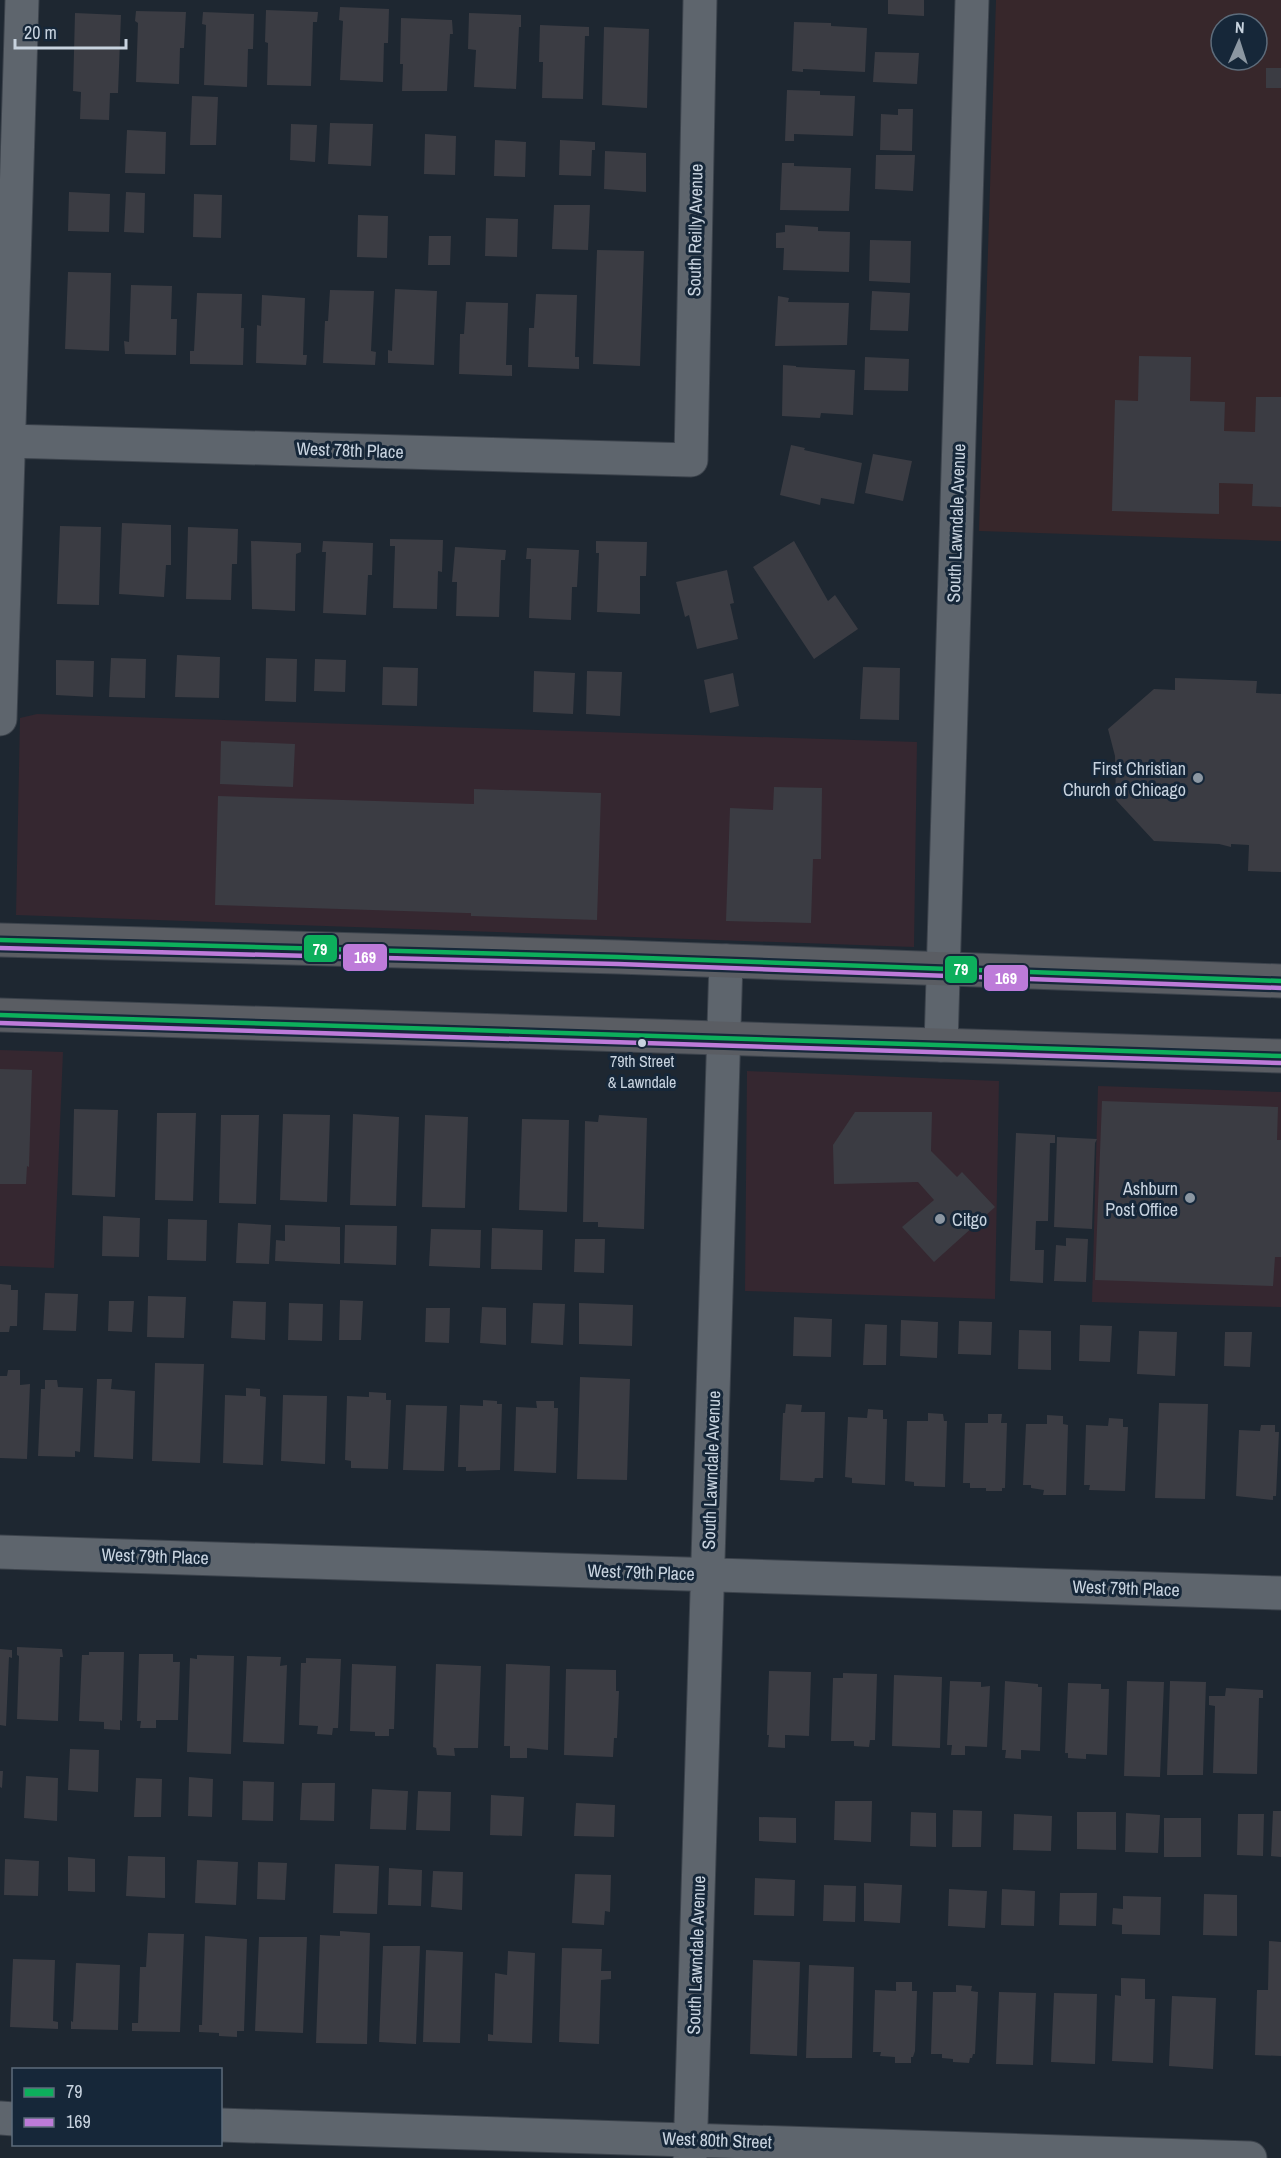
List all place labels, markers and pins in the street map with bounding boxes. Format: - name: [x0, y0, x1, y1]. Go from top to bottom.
- place label: First Christian Church of Chicago: [1063, 756, 1186, 802]
- marker: First Christian Church of Chicago: [1191, 771, 1205, 785]
- marker: 79th Street & Lawndale: [636, 1037, 648, 1049]
- place label: 79th Street & Lawndale: [608, 1050, 676, 1093]
- place label: Ashburn Post Office: [1105, 1176, 1178, 1222]
- marker: Ashburn Post Office: [1183, 1191, 1197, 1205]
- place label: Citgo: [952, 1207, 987, 1232]
- marker: Citgo: [933, 1212, 947, 1226]

